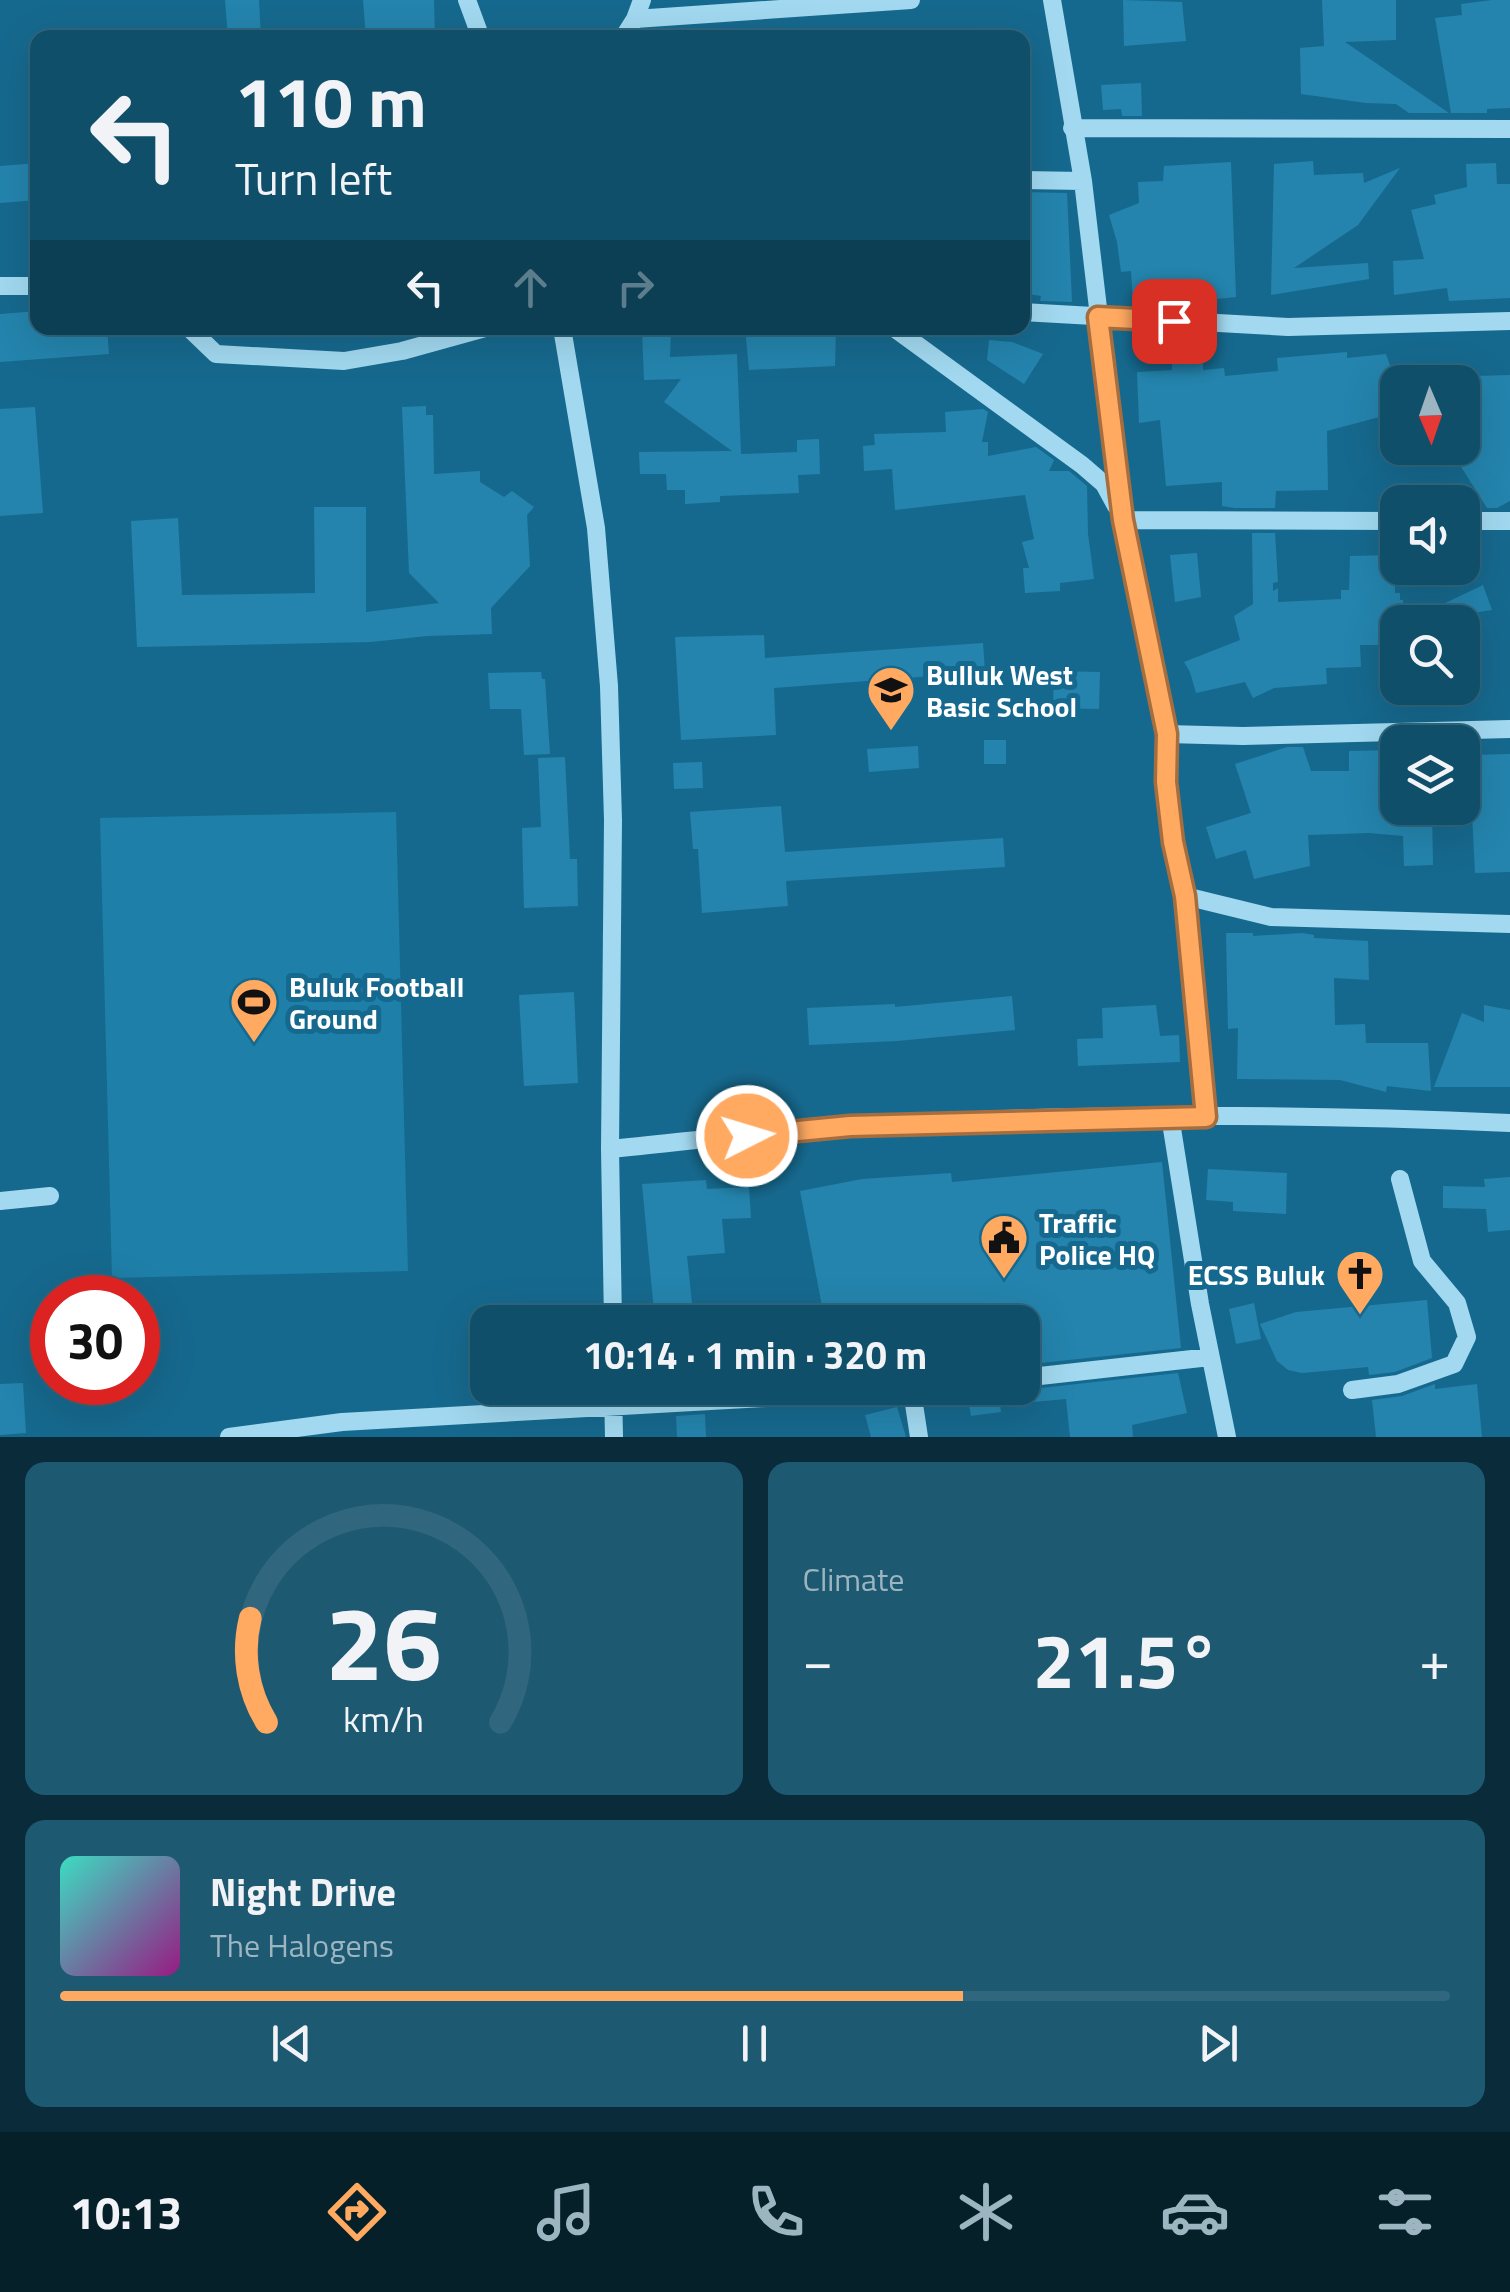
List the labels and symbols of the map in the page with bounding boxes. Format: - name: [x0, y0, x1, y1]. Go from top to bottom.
- pin: [1132, 279, 1217, 364]
- north arrow: [1380, 365, 1480, 465]
- place label: Bulluk West Basic School: [926, 653, 1077, 728]
- school or university icon: Bulluk West Basic School: [865, 664, 917, 732]
- place label: Buluk Football Ground: [289, 965, 464, 1040]
- sports icon: Buluk Football Ground: [228, 976, 280, 1044]
- position arrow: [695, 1084, 799, 1188]
- place label: Traffic Police HQ: [1039, 1201, 1155, 1276]
- public building icon: Traffic Police HQ: [978, 1212, 1030, 1280]
- church icon: ECSS Buluk: [1334, 1248, 1386, 1316]
- place label: ECSS Buluk: [1188, 1253, 1326, 1296]
- speed limit sign: 30: [30, 1275, 160, 1405]

